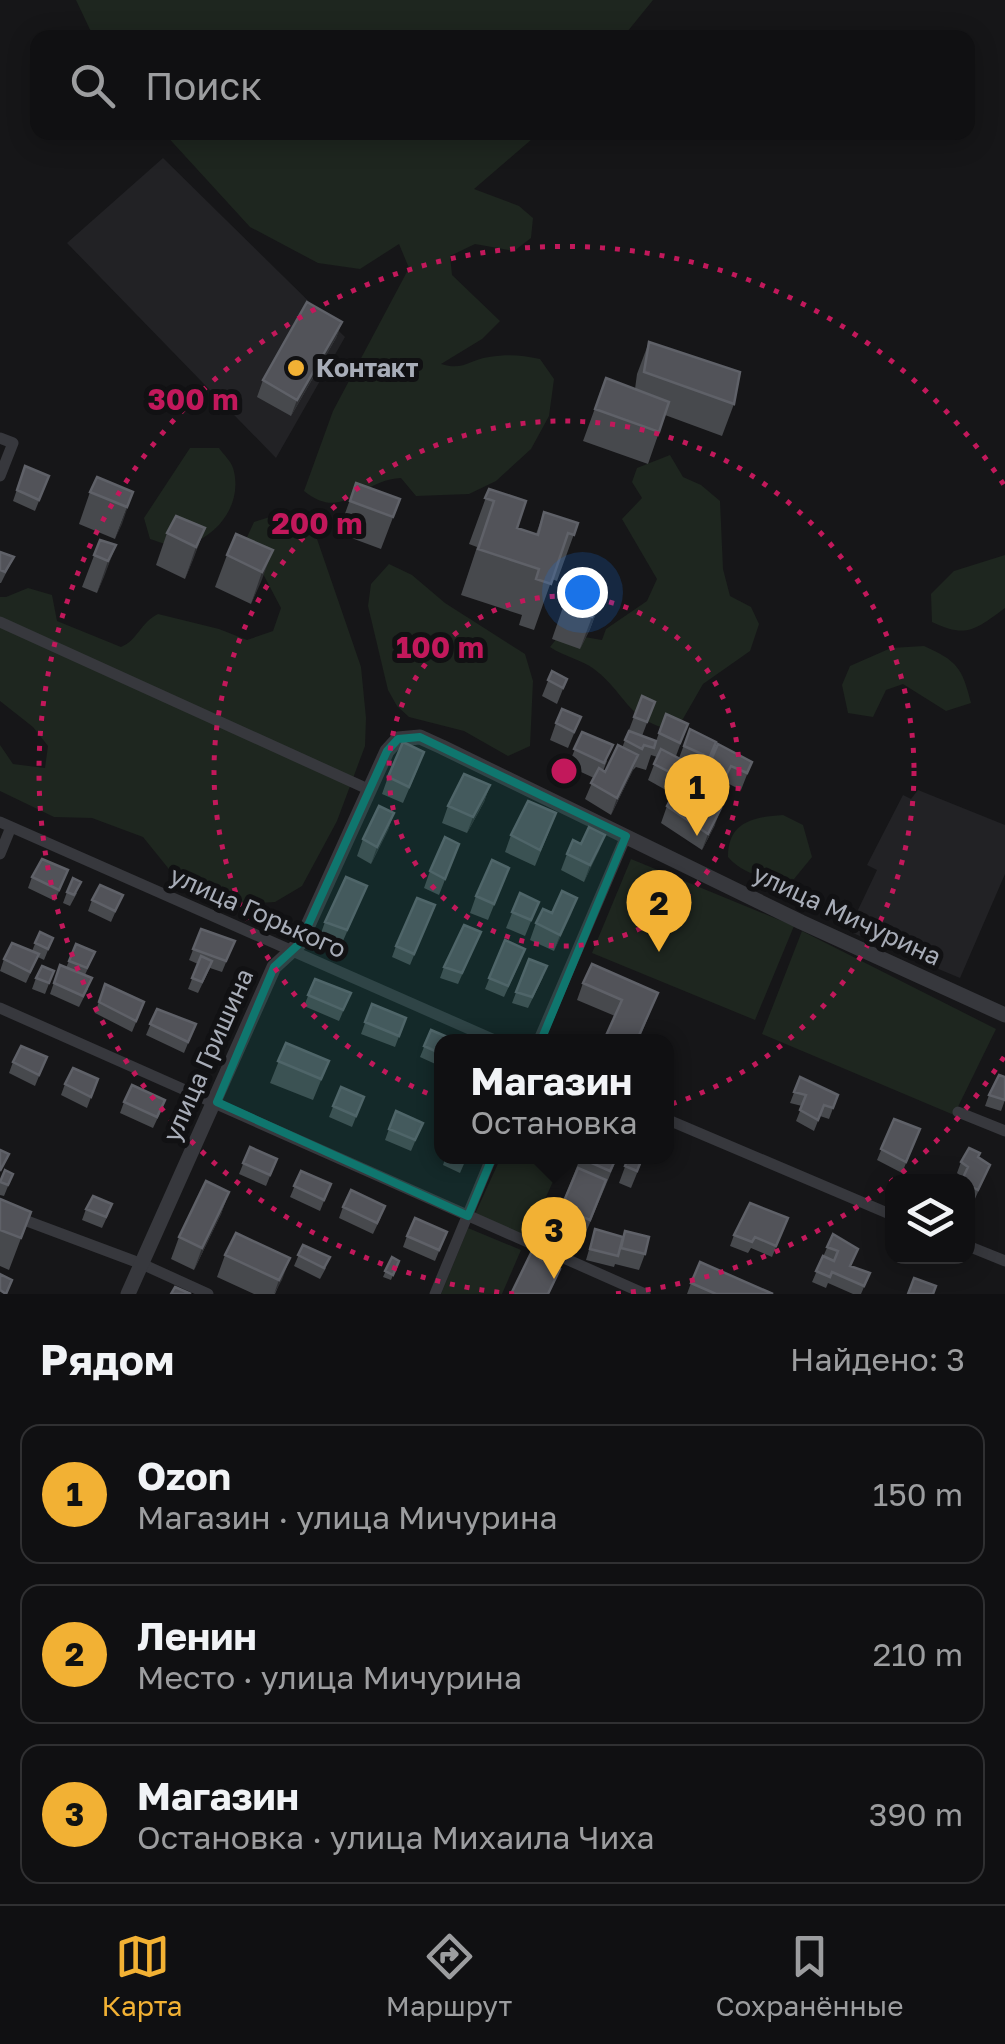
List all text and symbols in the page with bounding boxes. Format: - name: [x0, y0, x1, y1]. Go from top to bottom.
- search box: [30, 30, 975, 140]
- icon: search: [65, 58, 120, 113]
- text: Поиск: [145, 63, 262, 108]
- place label: Контакт: [316, 352, 419, 383]
- marker: Контакт: [285, 357, 307, 379]
- text: 300 m: [147, 381, 239, 417]
- text: 200 m: [271, 505, 363, 541]
- your location: [557, 567, 608, 618]
- text: 100 m: [396, 629, 484, 665]
- centre of rings: [546, 753, 582, 789]
- pin: 1: [664, 754, 730, 836]
- street label: улица Мичурина: [748, 857, 946, 972]
- street label: улица Горького: [165, 859, 351, 964]
- pin: 2: [626, 870, 692, 952]
- street label: улица Гришина: [156, 963, 260, 1146]
- popup: [434, 1034, 674, 1164]
- text: Магазин: [470, 1058, 632, 1103]
- text: Остановка: [470, 1103, 638, 1141]
- map controls: [885, 1174, 975, 1264]
- button: layers: [885, 1174, 975, 1264]
- pin: 3: [522, 1196, 586, 1279]
- text: Рядом: [40, 1334, 174, 1384]
- text: Найдено: 3: [790, 1340, 965, 1378]
- text: Ozon: [137, 1453, 231, 1498]
- text: 1: [66, 1475, 83, 1513]
- text: 150 m: [873, 1475, 963, 1513]
- text: Магазин · улица Мичурина: [137, 1498, 557, 1536]
- text: Ленин: [137, 1613, 257, 1658]
- text: 2: [65, 1635, 84, 1673]
- text: 210 m: [873, 1635, 963, 1673]
- text: Место · улица Мичурина: [137, 1658, 522, 1696]
- text: Магазин: [137, 1773, 299, 1818]
- text: 3: [65, 1795, 84, 1833]
- text: 390 m: [869, 1795, 963, 1833]
- text: Остановка · улица Михаила Чиха: [137, 1818, 655, 1856]
- tab: Карта: [102, 1929, 183, 2022]
- tab: Маршрут: [386, 1929, 512, 2022]
- tab: Сохранённые: [715, 1929, 903, 2022]

